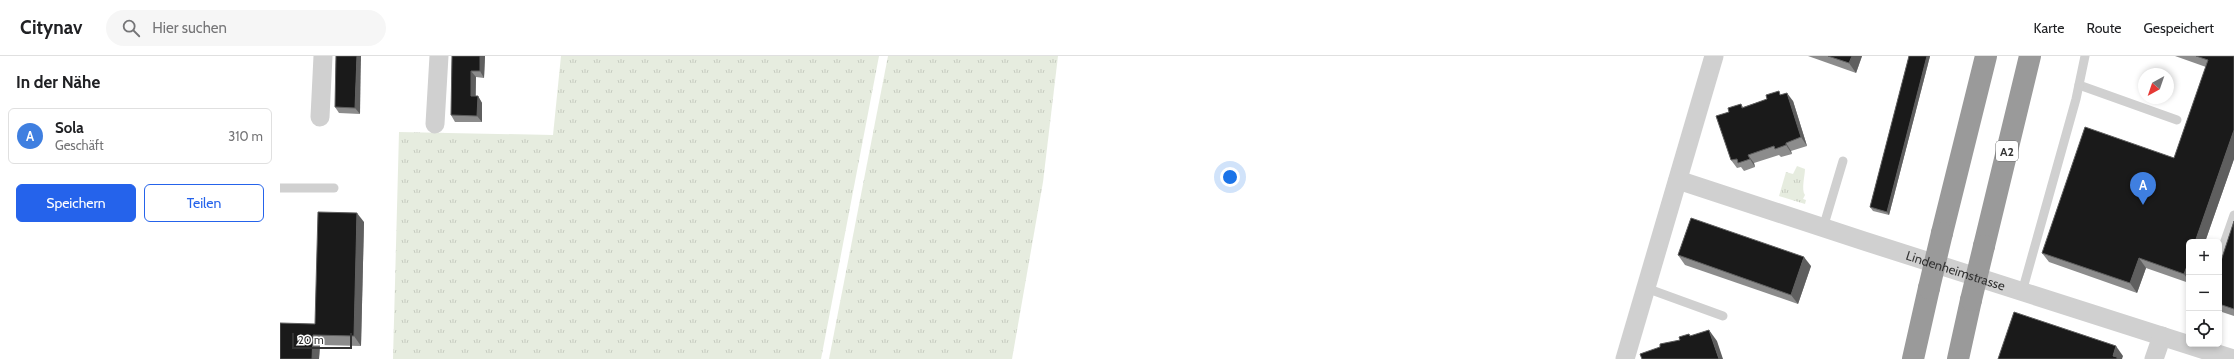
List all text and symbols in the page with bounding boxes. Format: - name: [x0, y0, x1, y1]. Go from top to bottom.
- search box: [106, 10, 386, 46]
- text: Citynav: [20, 16, 82, 39]
- icon: search: [120, 17, 142, 39]
- text: Hier suchen: [152, 19, 227, 37]
- text: Karte: [2034, 19, 2064, 37]
- text: Route: [2086, 19, 2122, 37]
- text: Gespeichert: [2144, 19, 2214, 37]
- north arrow: [2138, 68, 2174, 104]
- text: In der Nähe: [16, 72, 100, 92]
- text: Sola: [55, 119, 84, 137]
- text: A: [26, 128, 34, 144]
- text: 310 m: [228, 128, 263, 144]
- text: Geschäft: [55, 137, 104, 153]
- road number: A2: [1996, 141, 2018, 161]
- your location: [1220, 167, 1240, 187]
- pin: A: [2130, 172, 2156, 205]
- button: Speichern: [16, 184, 136, 222]
- button: Teilen: [144, 184, 264, 222]
- map controls: [2186, 239, 2222, 347]
- button: +: [2186, 239, 2222, 275]
- street label: Lindenheimstrasse: [1904, 247, 2008, 294]
- button: −: [2186, 275, 2222, 311]
- button: locate: [2186, 311, 2222, 347]
- scale bar: [292, 331, 352, 350]
- text: 20 m: [298, 333, 324, 347]

